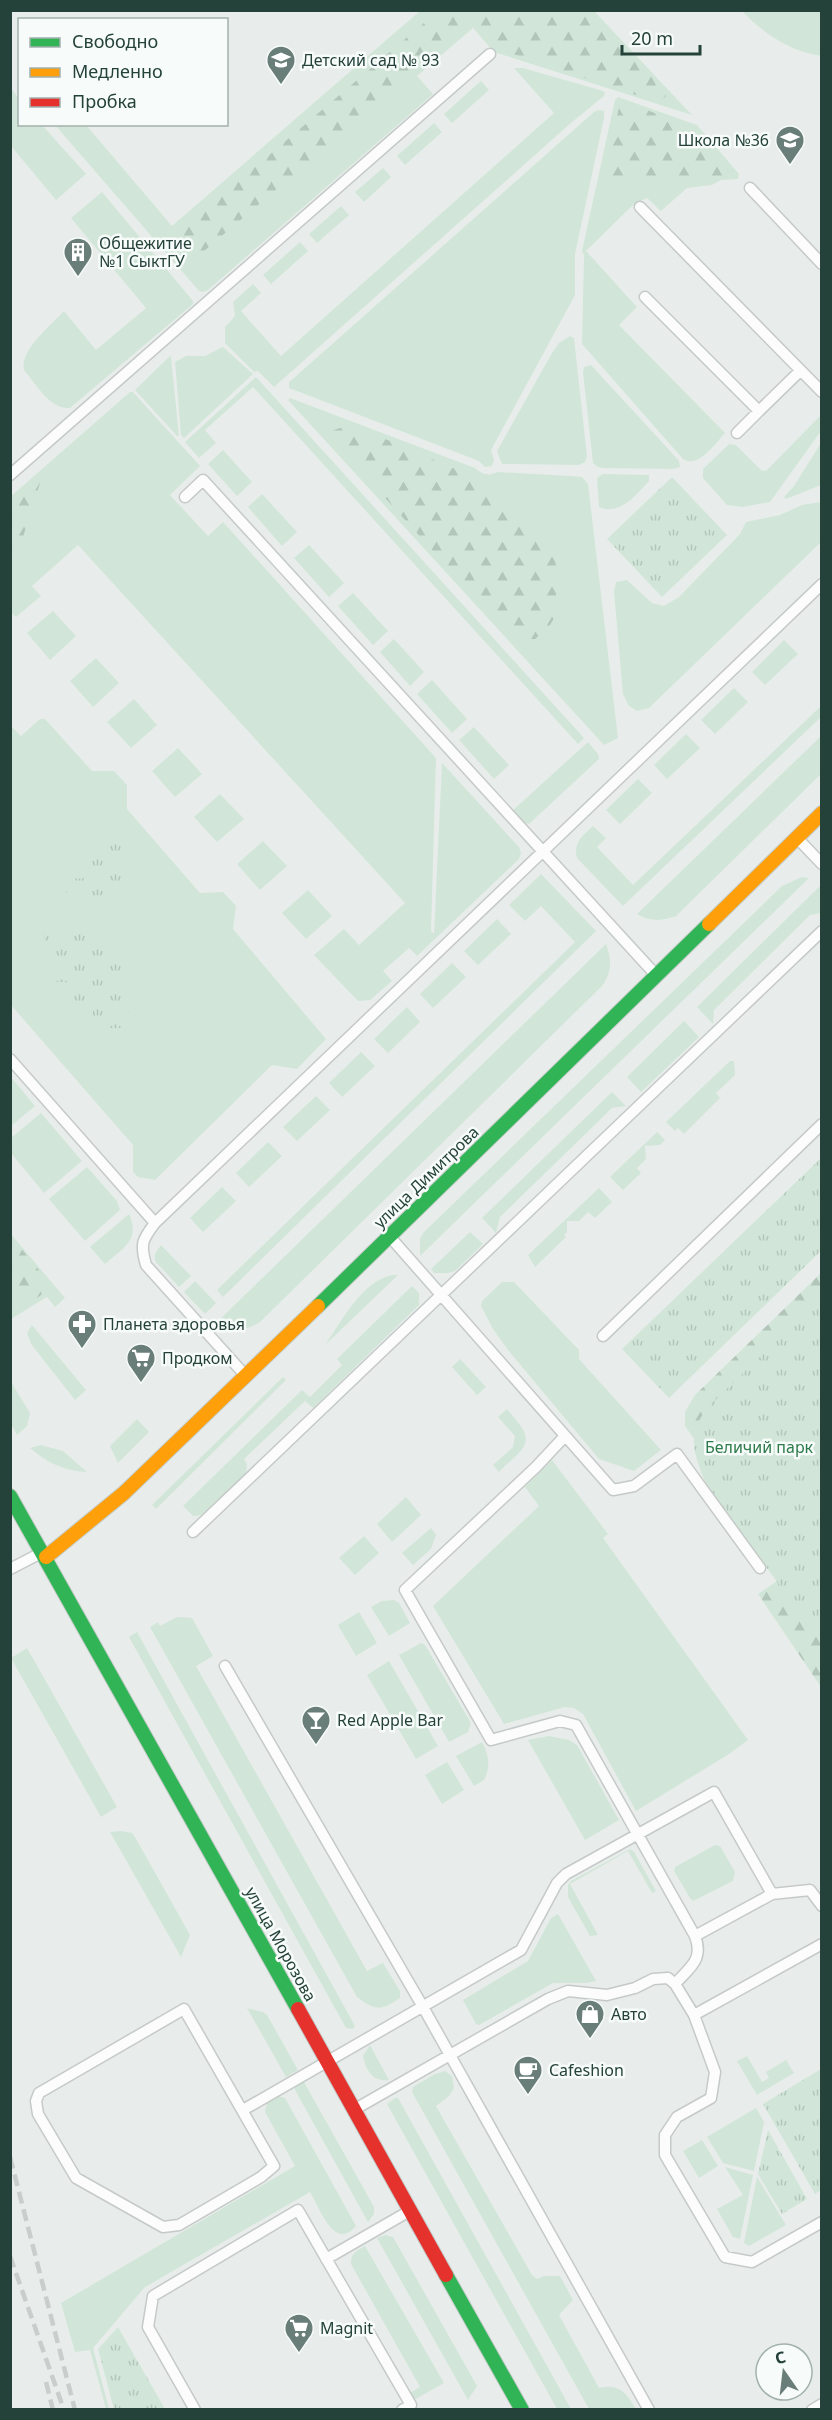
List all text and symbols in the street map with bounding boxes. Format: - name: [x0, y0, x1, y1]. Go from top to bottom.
- legend: [18, 18, 228, 126]
- scale bar: [622, 18, 700, 56]
- text: 20 m: [631, 26, 673, 50]
- text: Свободно: [72, 29, 158, 53]
- school or university icon: Детский сад № 93: [265, 44, 297, 86]
- place label: Детский сад № 93: [302, 49, 439, 71]
- text: Медленно: [72, 59, 163, 83]
- text: Пробка: [72, 89, 137, 113]
- school or university icon: Школа №36: [774, 124, 806, 166]
- place label: Школа №36: [678, 129, 769, 151]
- place label: Общежитие №1 СыктГУ: [99, 232, 192, 272]
- building icon: Общежитие №1 СыктГУ: [62, 236, 94, 278]
- street label: улица Димитрова: [369, 1121, 483, 1233]
- pharmacy icon: Планета здоровья: [66, 1308, 98, 1350]
- place label: Планета здоровья: [103, 1313, 245, 1335]
- supermarket icon: Продком: [125, 1342, 157, 1384]
- place label: Продком: [162, 1347, 232, 1369]
- park label: Беличий парк: [705, 1436, 814, 1458]
- bar icon: Red Apple Bar: [300, 1704, 332, 1746]
- place label: Red Apple Bar: [337, 1709, 444, 1731]
- street label: улица Морозова: [240, 1883, 322, 2005]
- shop icon: Авто: [574, 1998, 606, 2040]
- place label: Авто: [611, 2003, 647, 2025]
- cafe icon: Cafeshion: [512, 2054, 544, 2096]
- place label: Cafeshion: [549, 2059, 624, 2081]
- supermarket icon: Magnit: [283, 2312, 315, 2354]
- place label: Magnit: [320, 2317, 373, 2339]
- north arrow: [754, 2342, 814, 2402]
- text: С: [773, 2346, 788, 2369]

